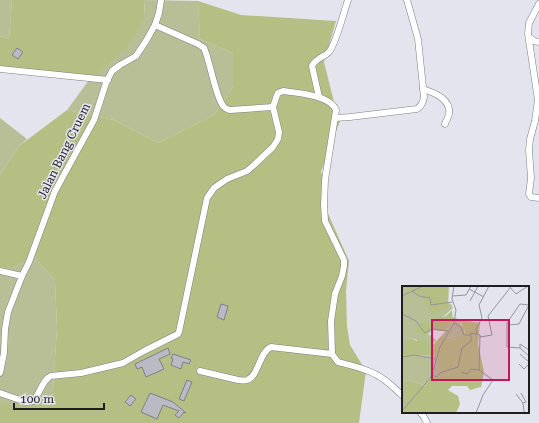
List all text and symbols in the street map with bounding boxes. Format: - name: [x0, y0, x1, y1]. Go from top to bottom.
- street label: Jalan Bang Cruem: [35, 101, 93, 201]
- inset map: [402, 286, 529, 413]
- scale bar: [14, 385, 104, 411]
- text: 100 m: [20, 392, 54, 406]

